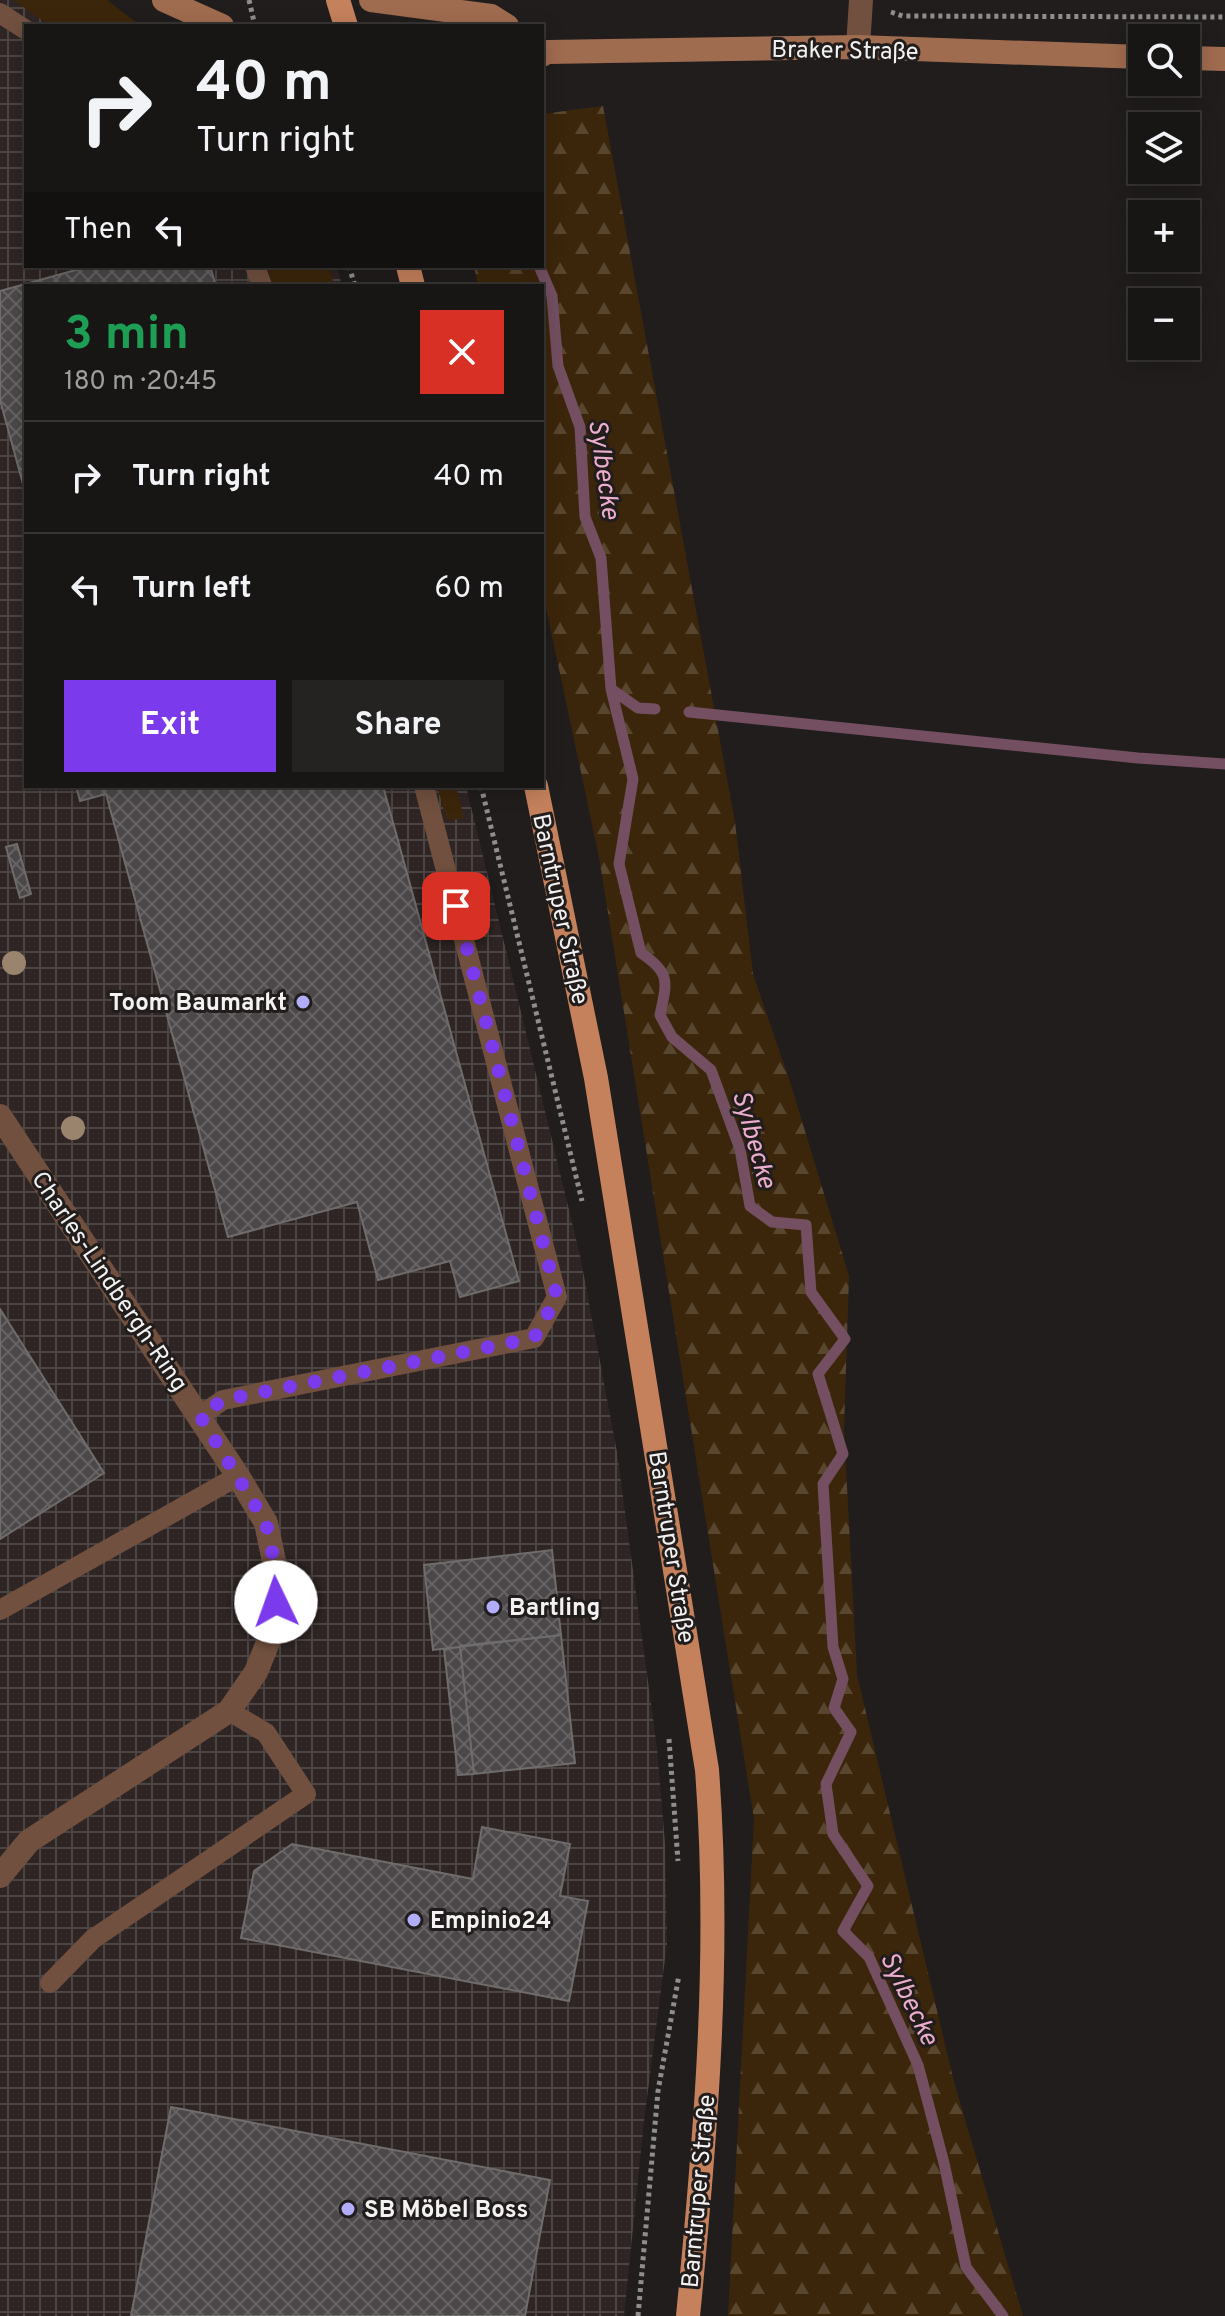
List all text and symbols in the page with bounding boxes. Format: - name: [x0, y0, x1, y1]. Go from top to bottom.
- map controls: [1128, 24, 1200, 360]
- button: search: [1128, 24, 1200, 96]
- street label: Braker Straße: [771, 36, 919, 68]
- text: 40 m: [196, 50, 332, 120]
- icon: right: [64, 56, 168, 160]
- button: layers: [1128, 112, 1200, 184]
- text: Turn right: [196, 119, 355, 165]
- button: +: [1128, 200, 1200, 272]
- icon: left: [148, 208, 192, 252]
- text: Then: [64, 212, 132, 249]
- button: −: [1128, 288, 1200, 360]
- text: 3 min: [64, 306, 189, 366]
- button: close: [420, 310, 504, 394]
- text: 180 m · 20:45: [64, 366, 217, 399]
- water label: Sylbecke: [579, 417, 626, 522]
- icon: right: [64, 455, 108, 499]
- text: Turn right: [132, 459, 270, 496]
- text: 40 m: [434, 459, 504, 496]
- icon: left: [64, 567, 108, 611]
- text: Turn left: [132, 571, 252, 608]
- text: 60 m: [434, 571, 504, 608]
- button: Exit: [64, 680, 276, 772]
- button: Share: [292, 680, 504, 772]
- street label: Barntruper Straße: [524, 811, 594, 1007]
- pin: [422, 872, 490, 940]
- icon: arrive: [434, 884, 478, 928]
- place label: Toom Baumarkt: [109, 989, 287, 1019]
- marker: Toom Baumarkt: [294, 993, 312, 1011]
- water label: Sylbecke: [723, 1087, 782, 1193]
- street label: Charles-Lindbergh-Ring: [23, 1166, 193, 1398]
- street label: Barntruper Straße: [640, 1449, 700, 1646]
- position arrow: [234, 1560, 318, 1644]
- place label: Bartling: [509, 1594, 600, 1624]
- marker: Bartling: [484, 1598, 502, 1616]
- place label: Empinio24: [430, 1907, 551, 1937]
- marker: Empinio24: [405, 1911, 423, 1929]
- water label: Sylbecke: [871, 1947, 945, 2052]
- street label: Barntruper Straße: [677, 2093, 723, 2289]
- place label: SB Möbel Boss: [364, 2196, 528, 2226]
- marker: SB Möbel Boss: [339, 2200, 357, 2218]

